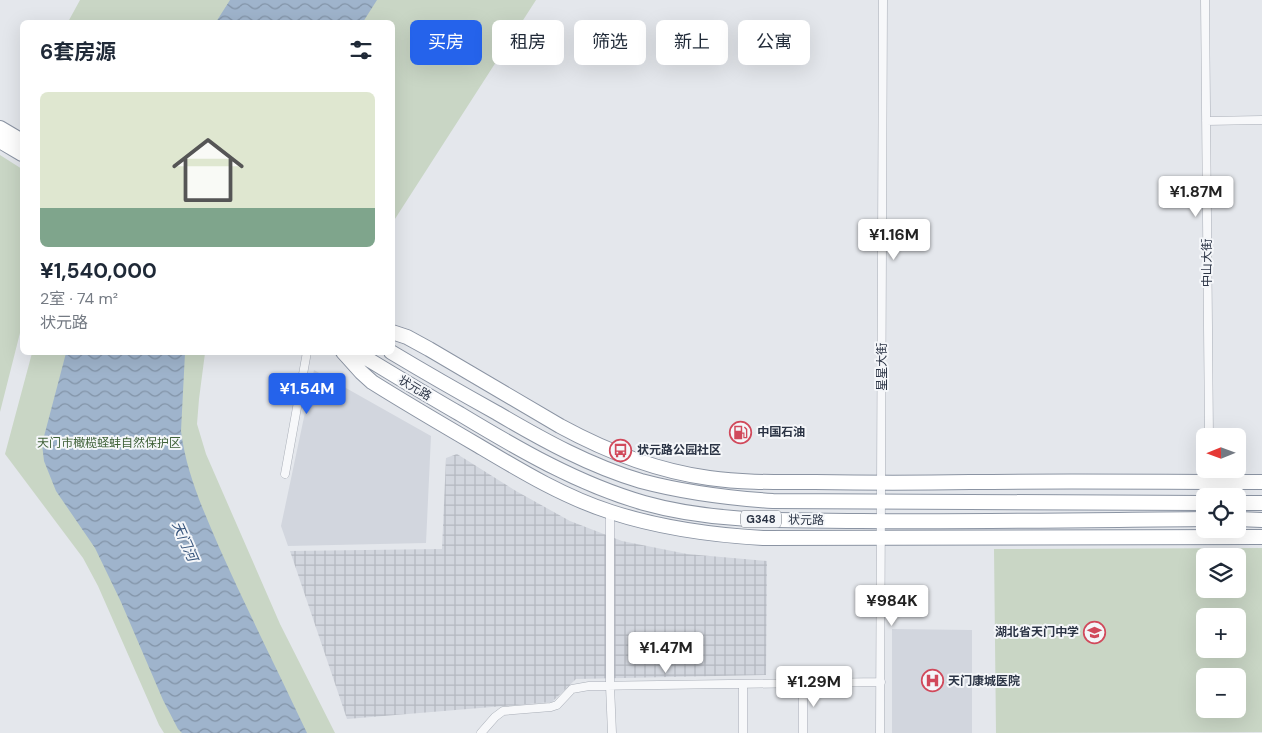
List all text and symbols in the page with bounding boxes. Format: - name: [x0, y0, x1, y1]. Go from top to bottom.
- chip: 买房: [410, 20, 482, 65]
- chip: 租房: [492, 20, 564, 65]
- chip: 筛选: [574, 20, 646, 65]
- chip: 新上: [656, 20, 728, 65]
- chip: 公寓: [738, 20, 810, 65]
- icon: filters: [347, 36, 375, 64]
- text: 6套房源: [40, 38, 116, 66]
- icon: home: [163, 125, 253, 215]
- pin: ¥1.87M: [1155, 176, 1237, 218]
- text: ¥1.87M: [1170, 181, 1222, 202]
- pin: ¥1.16M: [853, 218, 935, 261]
- text: ¥1.16M: [869, 224, 919, 245]
- street label: 中山大街: [1199, 239, 1215, 287]
- text: ¥1,540,000: [40, 257, 157, 285]
- text: 2室 · 74 m²: [40, 288, 118, 309]
- text: 状元路: [40, 312, 88, 333]
- street label: 星星大街: [874, 343, 890, 391]
- pin: ¥1.54M: [266, 372, 348, 415]
- street label: 状元路: [395, 372, 435, 404]
- text: ¥1.54M: [280, 378, 334, 399]
- fuel station icon: 中国石油: [729, 420, 753, 444]
- place label: 中国石油: [757, 424, 805, 440]
- north arrow: [1196, 428, 1246, 478]
- map controls: [1196, 428, 1246, 718]
- park label: 天门市橄榄蛏蚌自然保护区: [37, 435, 181, 451]
- bus stop icon: 状元路公园社区: [609, 438, 633, 462]
- place label: 状元路公园社区: [637, 442, 721, 458]
- button: locate: [1196, 488, 1246, 538]
- road number: G348: [741, 510, 781, 528]
- street label: 状元路: [788, 512, 824, 528]
- water label: 天门河: [168, 518, 203, 567]
- button: layers: [1196, 548, 1246, 598]
- pin: ¥984K: [857, 584, 927, 627]
- text: ¥984K: [866, 590, 918, 611]
- button: +: [1196, 608, 1246, 658]
- school or university icon: 湖北省天门中学: [1083, 620, 1107, 644]
- place label: 湖北省天门中学: [995, 624, 1079, 640]
- pin: ¥1.47M: [625, 632, 707, 674]
- text: ¥1.47M: [639, 637, 693, 658]
- pin: ¥1.29M: [773, 666, 855, 708]
- button: −: [1196, 668, 1246, 718]
- hospital icon: 天门康城医院: [920, 669, 944, 693]
- text: ¥1.29M: [787, 671, 841, 692]
- place label: 天门康城医院: [948, 673, 1020, 689]

